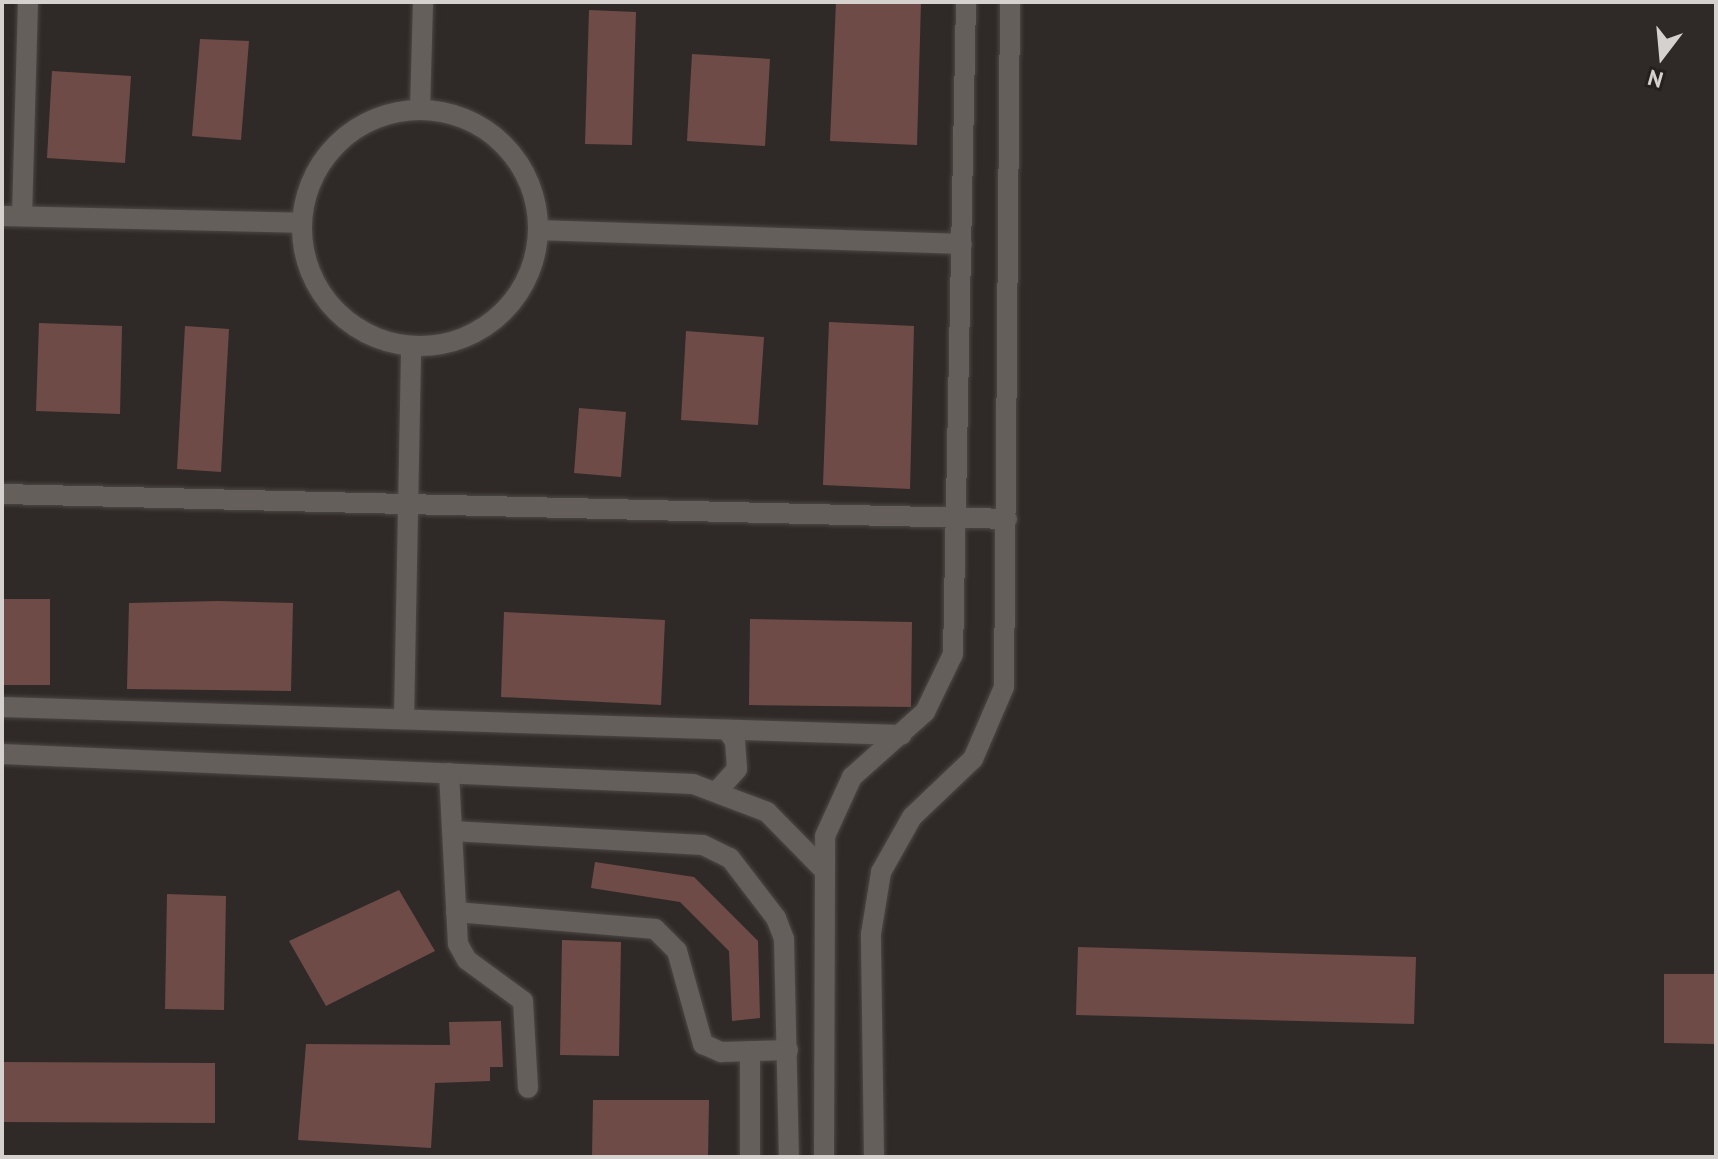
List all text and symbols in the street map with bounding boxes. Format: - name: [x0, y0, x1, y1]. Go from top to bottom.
- north arrow: [1622, 16, 1702, 96]
- text: N: [1645, 64, 1666, 95]

